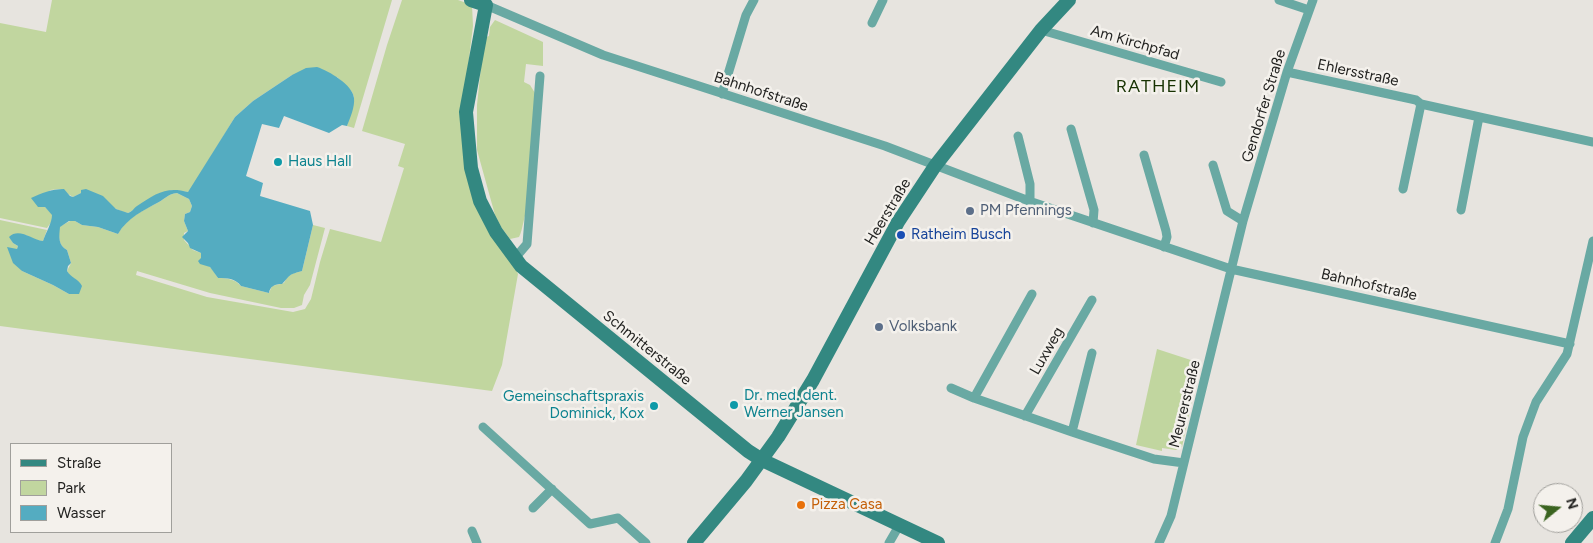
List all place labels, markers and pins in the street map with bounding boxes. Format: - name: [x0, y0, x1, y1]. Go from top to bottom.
- place label: Haus Hall: [288, 153, 351, 171]
- marker: Haus Hall: [272, 156, 284, 168]
- place label: PM Pfennings: [980, 202, 1072, 220]
- marker: PM Pfennings: [964, 205, 976, 217]
- place label: Ratheim Busch: [911, 226, 1011, 244]
- marker: Ratheim Busch: [895, 229, 907, 241]
- place label: Volksbank: [889, 318, 957, 336]
- marker: Volksbank: [873, 321, 885, 333]
- place label: Dr. med. dent. Werner Jansen: [744, 387, 844, 422]
- place label: Gemeinschaftspraxis Dominick, Kox: [503, 388, 644, 423]
- marker: Dr. med. dent. Werner Jansen: [728, 399, 740, 411]
- marker: Gemeinschaftspraxis Dominick, Kox: [648, 400, 660, 412]
- place label: Pizza Casa: [811, 496, 882, 514]
- marker: Pizza Casa: [795, 499, 807, 511]

